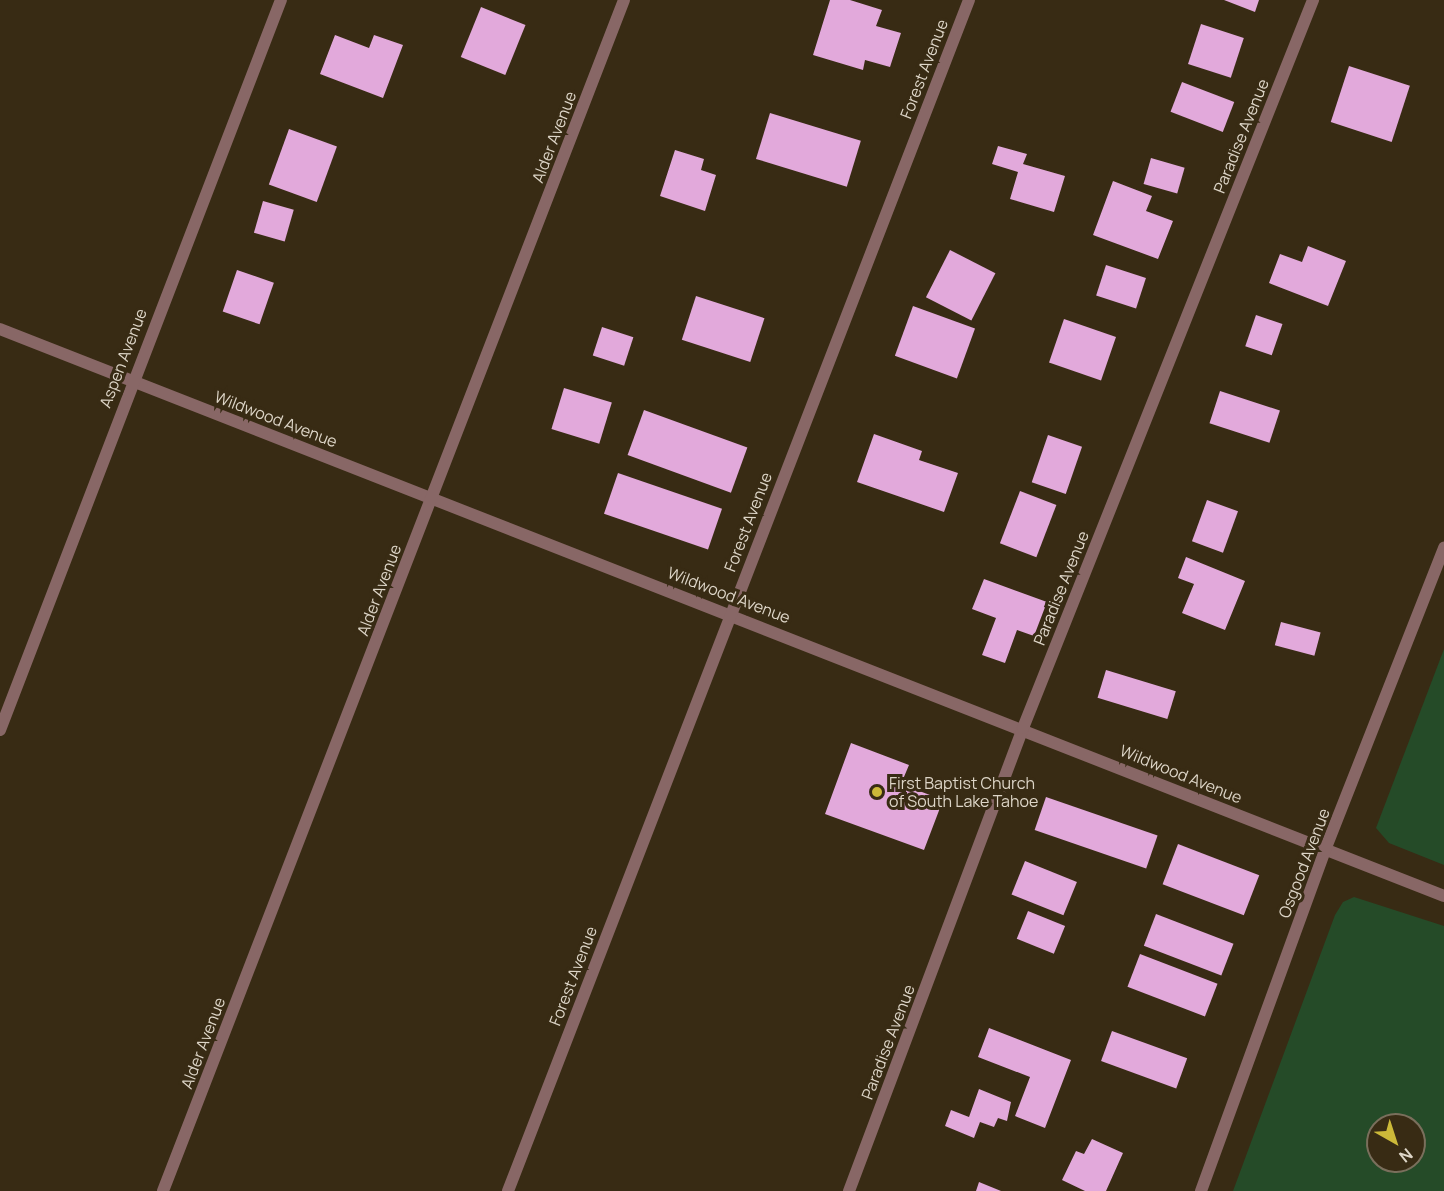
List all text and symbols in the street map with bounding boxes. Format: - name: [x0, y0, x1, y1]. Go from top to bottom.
- street label: Forest Avenue: [896, 17, 952, 121]
- street label: Paradise Avenue: [1209, 76, 1273, 196]
- street label: Alder Avenue: [528, 89, 580, 185]
- street label: Aspen Avenue: [95, 306, 151, 410]
- street label: Wildwood Avenue: [212, 387, 340, 451]
- street label: Forest Avenue: [720, 470, 776, 574]
- street label: Paradise Avenue: [1029, 528, 1093, 648]
- street label: Alder Avenue: [353, 542, 405, 638]
- street label: Wildwood Avenue: [665, 563, 793, 627]
- street label: Wildwood Avenue: [1117, 741, 1245, 807]
- place label: First Baptist Church of South Lake Tahoe: [889, 773, 1038, 811]
- marker: First Baptist Church of South Lake Tahoe: [870, 785, 884, 799]
- street label: Osgood Avenue: [1274, 805, 1334, 921]
- street label: Forest Avenue: [545, 924, 601, 1028]
- street label: Paradise Avenue: [857, 982, 919, 1102]
- street label: Alder Avenue: [177, 995, 229, 1091]
- north arrow: [1366, 1113, 1426, 1173]
- text: N: [1395, 1143, 1417, 1168]

